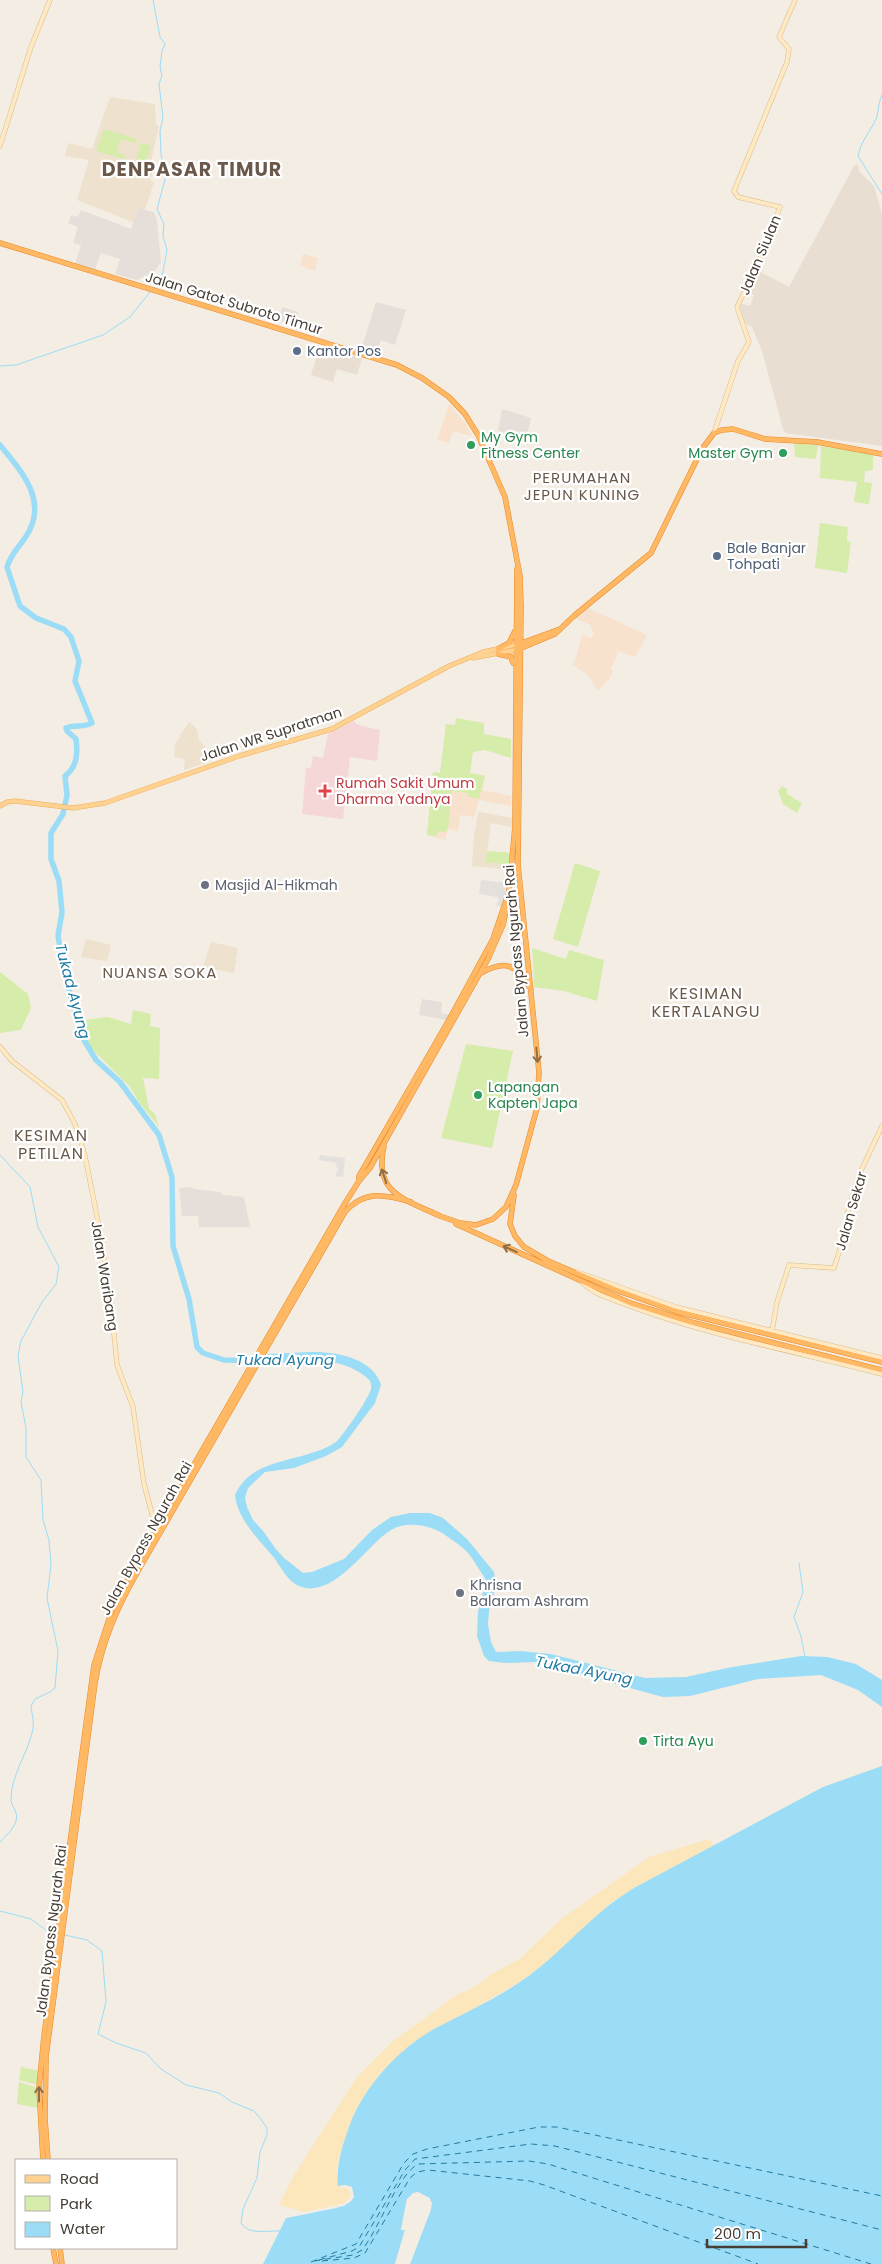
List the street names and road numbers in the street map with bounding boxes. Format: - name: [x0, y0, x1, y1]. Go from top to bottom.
- street label: Jalan Siulan: [734, 212, 786, 298]
- street label: Jalan Gatot Subroto Timur: [143, 267, 325, 339]
- street label: Jalan WR Supratman: [198, 702, 344, 766]
- street label: Jalan Bypass Ngurah Rai: [498, 864, 534, 1038]
- street label: Jalan Sekar: [830, 1169, 872, 1253]
- street label: Jalan Waribang: [86, 1219, 124, 1333]
- street label: Jalan Bypass Ngurah Rai: [95, 1457, 197, 1619]
- street label: Jalan Bypass Ngurah Rai: [31, 1844, 71, 2018]

